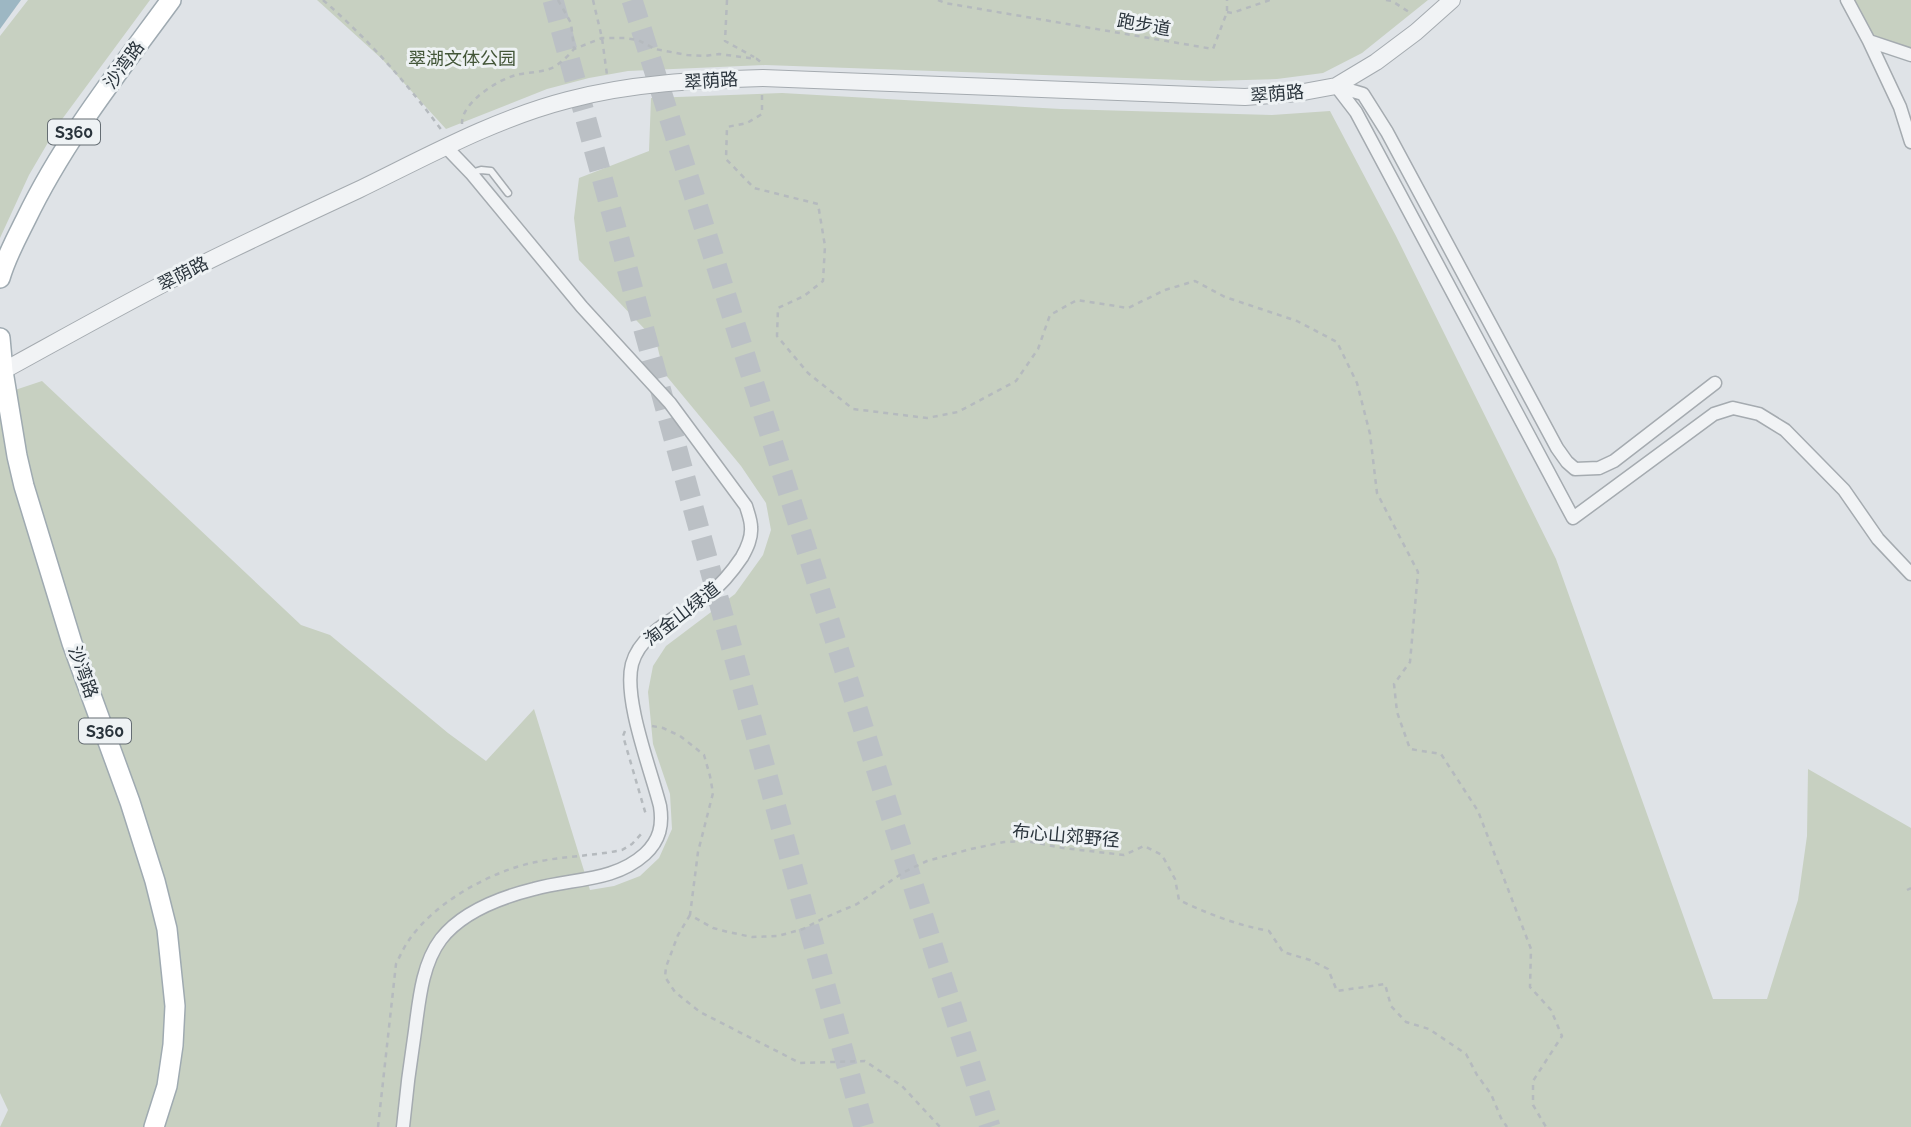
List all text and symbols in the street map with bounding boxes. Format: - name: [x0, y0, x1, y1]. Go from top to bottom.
- street label: 跑步道: [1116, 9, 1172, 40]
- street label: 沙湾路: [99, 37, 148, 93]
- park label: 翠湖文体公园: [408, 48, 516, 69]
- street label: 翠荫路: [683, 68, 739, 93]
- street label: 翠荫路: [1249, 81, 1305, 106]
- road number: S360: [48, 120, 100, 144]
- street label: 翠荫路: [154, 252, 212, 295]
- street label: 淘金山绿道: [640, 578, 724, 650]
- street label: 沙湾路: [64, 643, 103, 701]
- road number: S360: [79, 718, 131, 744]
- street label: 布心山郊野径: [1011, 820, 1121, 851]

